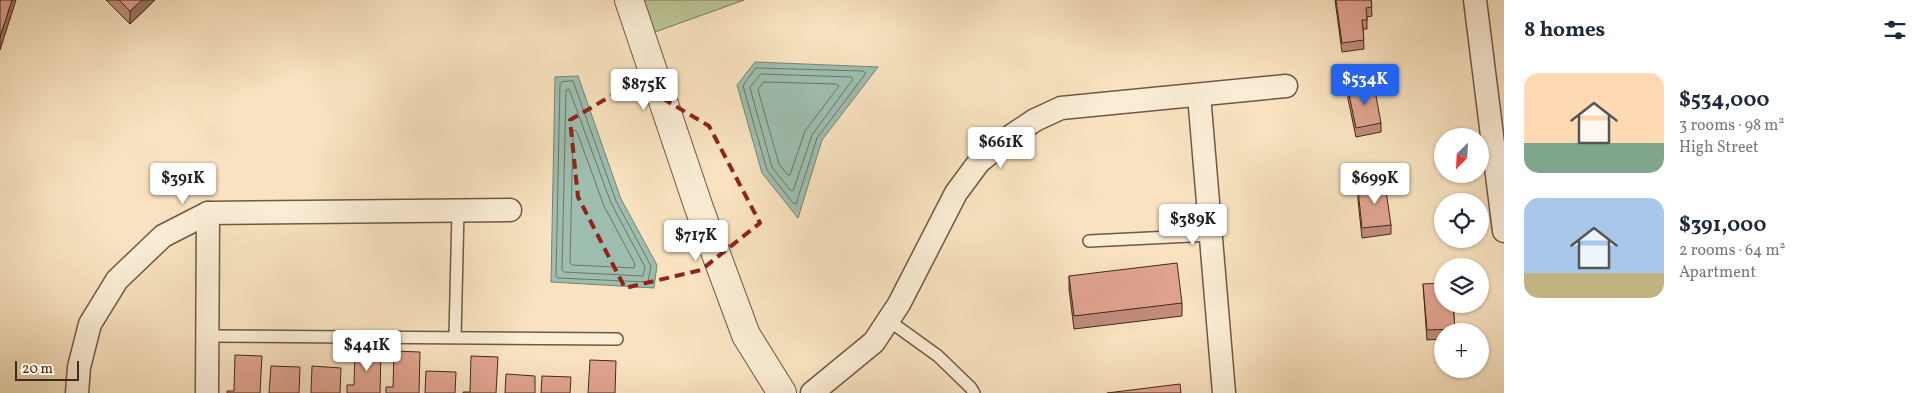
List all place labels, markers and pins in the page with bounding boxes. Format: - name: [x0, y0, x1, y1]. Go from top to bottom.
- pin: $534K: [1330, 64, 1400, 106]
- pin: $875K: [609, 68, 679, 111]
- pin: $661K: [966, 126, 1036, 169]
- pin: $391K: [148, 162, 218, 205]
- pin: $699K: [1340, 162, 1410, 205]
- pin: $389K: [1158, 204, 1228, 246]
- pin: $717K: [661, 220, 731, 262]
- pin: $441K: [332, 330, 402, 372]

